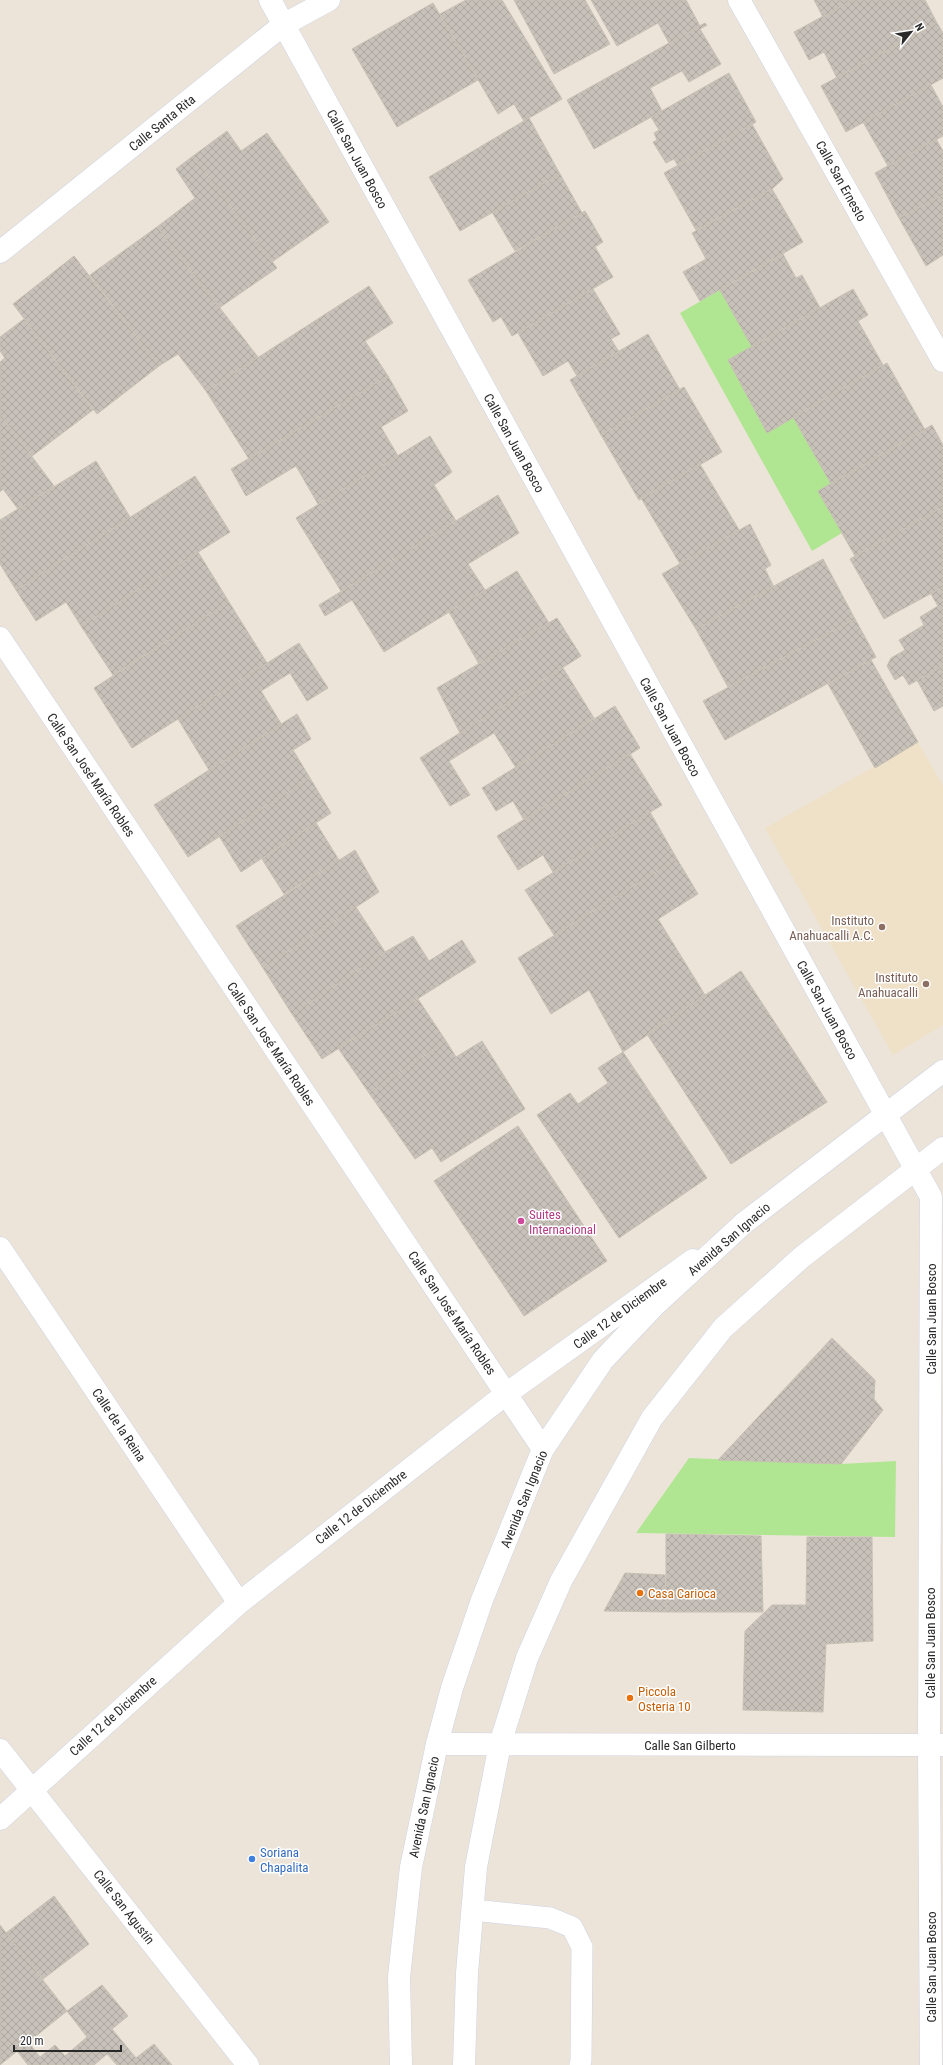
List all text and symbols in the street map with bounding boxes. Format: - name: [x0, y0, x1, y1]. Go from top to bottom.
- north arrow: [891, 12, 931, 52]
- text: N: [912, 21, 927, 34]
- street label: Calle Santa Rita: [126, 92, 198, 154]
- street label: Calle San Juan Bosco: [324, 107, 390, 211]
- street label: Calle San Ernesto: [813, 138, 869, 224]
- street label: Calle San Juan Bosco: [481, 391, 547, 495]
- street label: Calle San Juan Bosco: [637, 675, 703, 779]
- street label: Calle San José María Robles: [44, 710, 138, 840]
- place label: Instituto Anahuacalli A.C.: [789, 913, 874, 943]
- marker: Instituto Anahuacalli A.C.: [877, 922, 887, 932]
- street label: Calle San Juan Bosco: [794, 958, 860, 1062]
- place label: Instituto Anahuacalli: [858, 970, 918, 1000]
- street label: Calle San José María Robles: [224, 979, 318, 1109]
- marker: Instituto Anahuacalli: [921, 979, 931, 989]
- street label: Avenida San Ignacio: [685, 1199, 773, 1279]
- place label: Suites Internacional: [529, 1207, 596, 1237]
- marker: Suites Internacional: [516, 1216, 526, 1226]
- street label: Calle San José María Robles: [405, 1248, 499, 1378]
- street label: Calle San Juan Bosco: [924, 1263, 939, 1375]
- street label: Calle 12 de Diciembre: [570, 1274, 670, 1352]
- street label: Calle de la Reina: [89, 1386, 149, 1464]
- street label: Avenida San Ignacio: [498, 1448, 550, 1550]
- street label: Calle 12 de Diciembre: [312, 1467, 410, 1547]
- place label: Casa Carioca: [648, 1586, 716, 1601]
- street label: Calle San Juan Bosco: [923, 1587, 938, 1699]
- marker: Casa Carioca: [635, 1588, 645, 1598]
- street label: Calle 12 de Diciembre: [67, 1673, 159, 1759]
- place label: Piccola Osteria 10: [638, 1684, 691, 1714]
- marker: Piccola Osteria 10: [625, 1693, 635, 1703]
- street label: Calle San Gilberto: [644, 1738, 736, 1753]
- street label: Avenida San Ignacio: [406, 1755, 442, 1859]
- place label: Soriana Chapalita: [260, 1845, 309, 1875]
- marker: Soriana Chapalita: [247, 1854, 257, 1864]
- street label: Calle San Agustín: [90, 1867, 158, 1947]
- street label: Calle San Juan Bosco: [924, 1911, 939, 2023]
- scale bar: [14, 2027, 121, 2053]
- text: 20 m: [20, 2034, 44, 2048]

